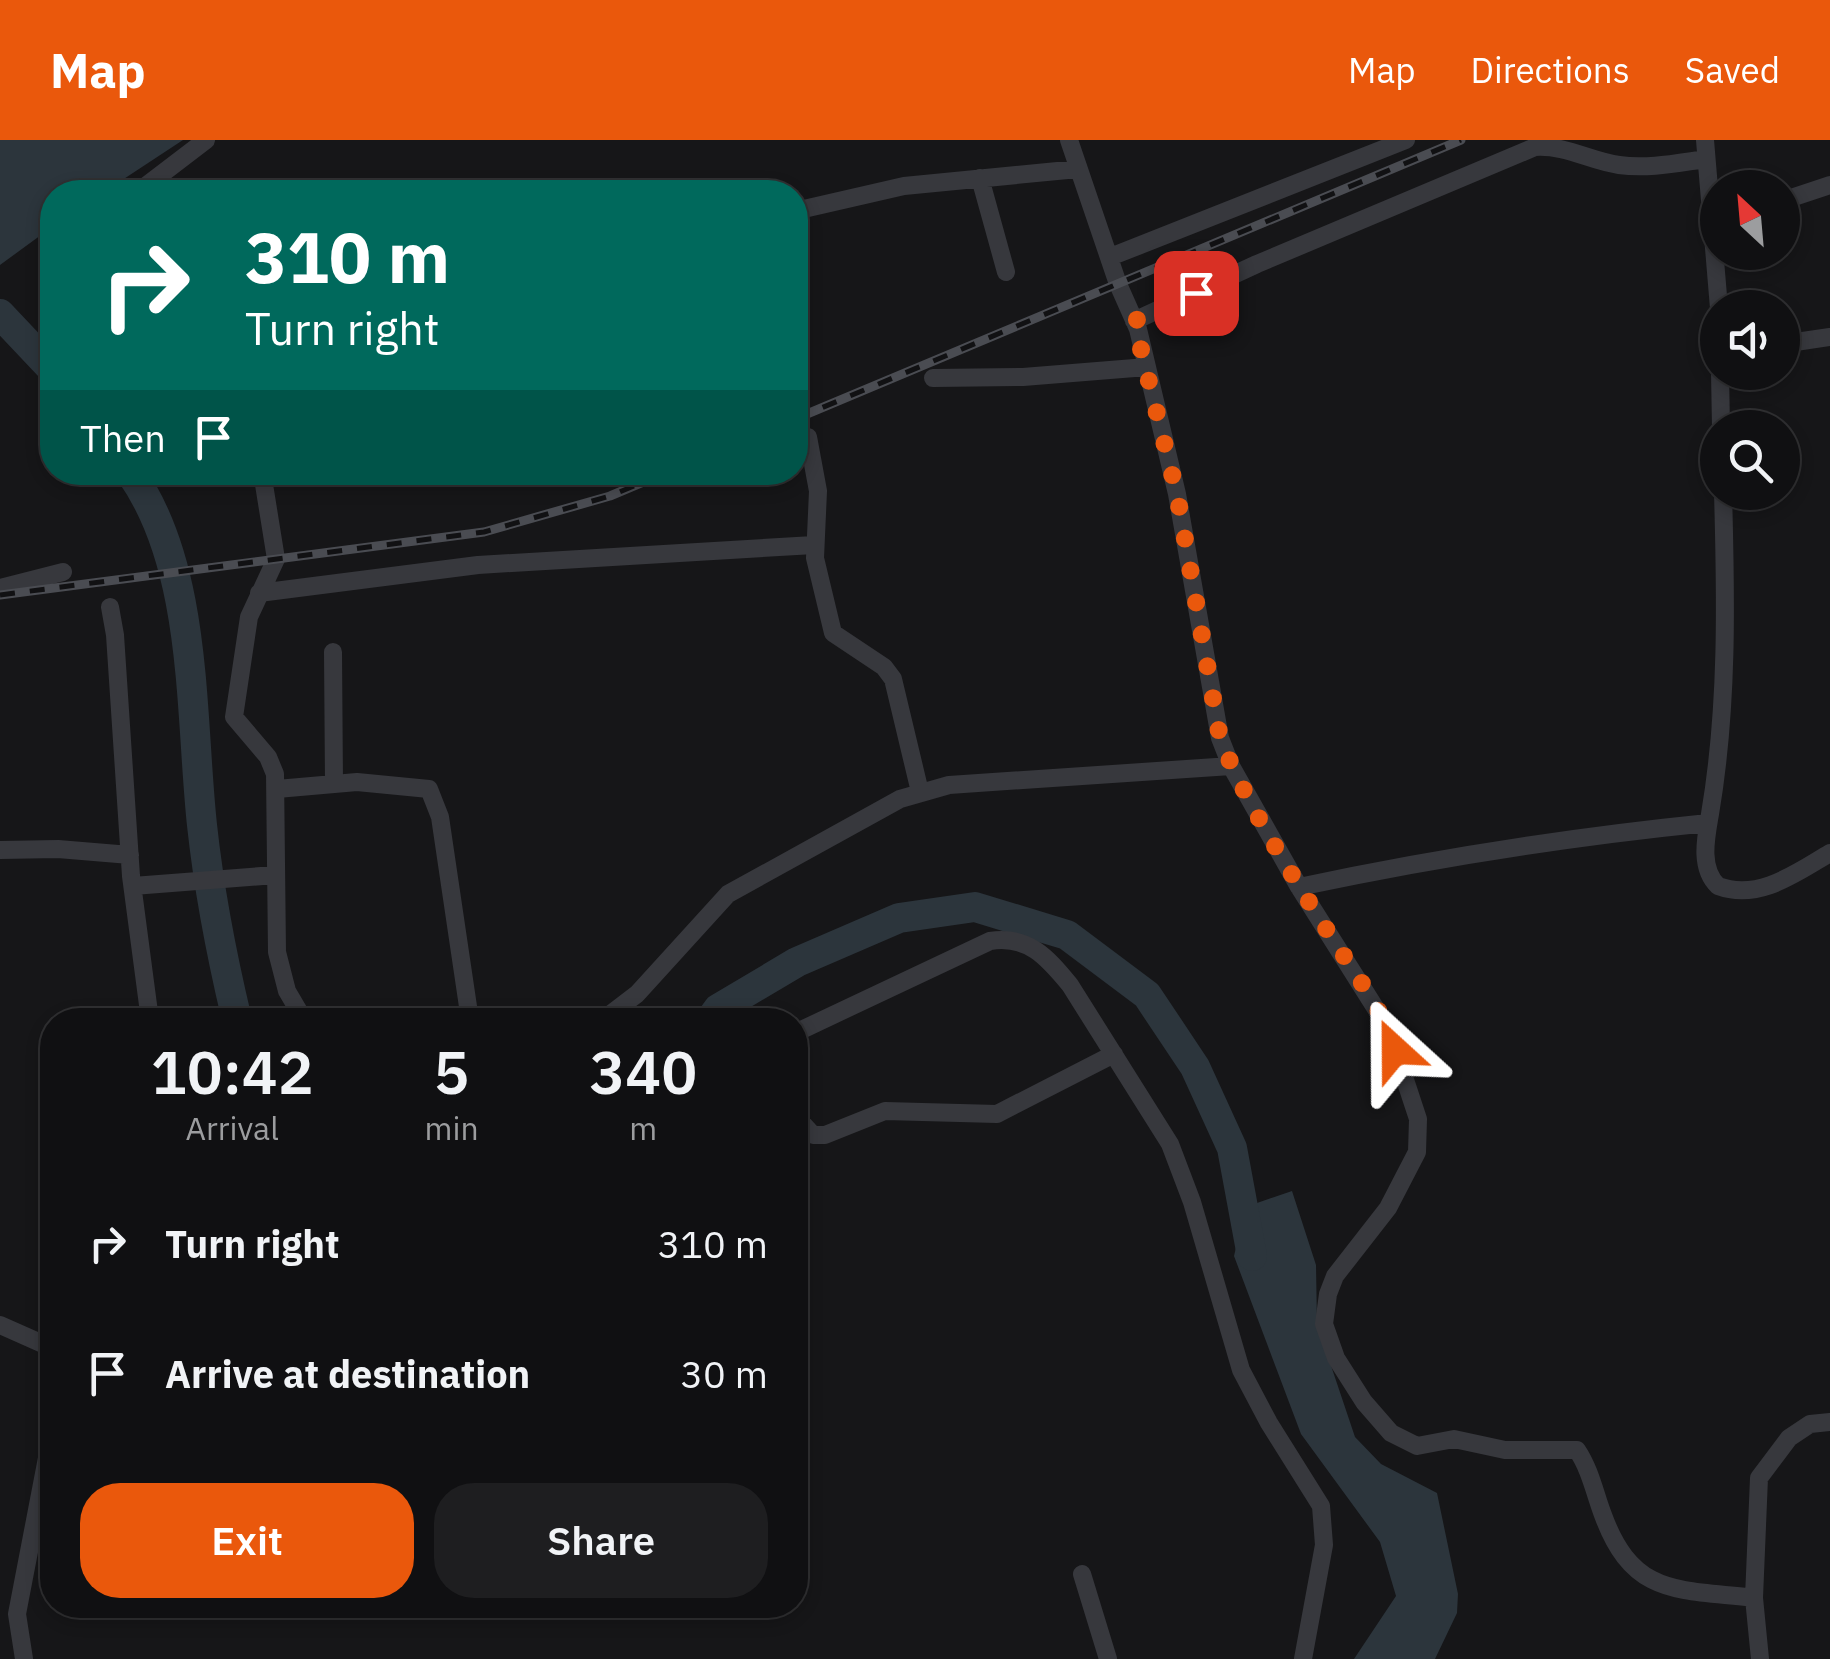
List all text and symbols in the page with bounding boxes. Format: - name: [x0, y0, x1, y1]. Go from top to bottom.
- text: Map: [50, 39, 146, 101]
- text: Map: [1348, 47, 1416, 93]
- text: Directions: [1471, 47, 1630, 93]
- text: Saved: [1685, 47, 1780, 93]
- north arrow: [1700, 170, 1800, 270]
- map controls: [1700, 170, 1800, 510]
- text: 310 m: [245, 211, 450, 302]
- icon: right: [80, 220, 210, 350]
- pin: [1154, 251, 1239, 336]
- icon: arrive: [1169, 266, 1224, 321]
- button: sound: [1700, 290, 1800, 390]
- text: Turn right: [245, 299, 440, 357]
- icon: arrive: [186, 410, 241, 465]
- button: search: [1700, 410, 1800, 510]
- text: Then: [80, 413, 166, 462]
- position arrow: [1343, 998, 1447, 1102]
- text: 10:42: [151, 1032, 314, 1111]
- text: 5: [434, 1032, 470, 1111]
- text: 340: [589, 1032, 697, 1111]
- text: Arrival: [186, 1107, 279, 1149]
- text: min: [424, 1107, 479, 1149]
- text: m: [629, 1107, 657, 1149]
- icon: right: [80, 1216, 135, 1271]
- text: Turn right: [165, 1219, 340, 1268]
- text: 310 m: [657, 1219, 768, 1268]
- icon: arrive: [80, 1346, 135, 1401]
- text: Arrive at destination: [165, 1349, 530, 1398]
- text: 30 m: [680, 1349, 768, 1398]
- button: Exit: [80, 1483, 414, 1598]
- button: Share: [434, 1483, 768, 1598]

